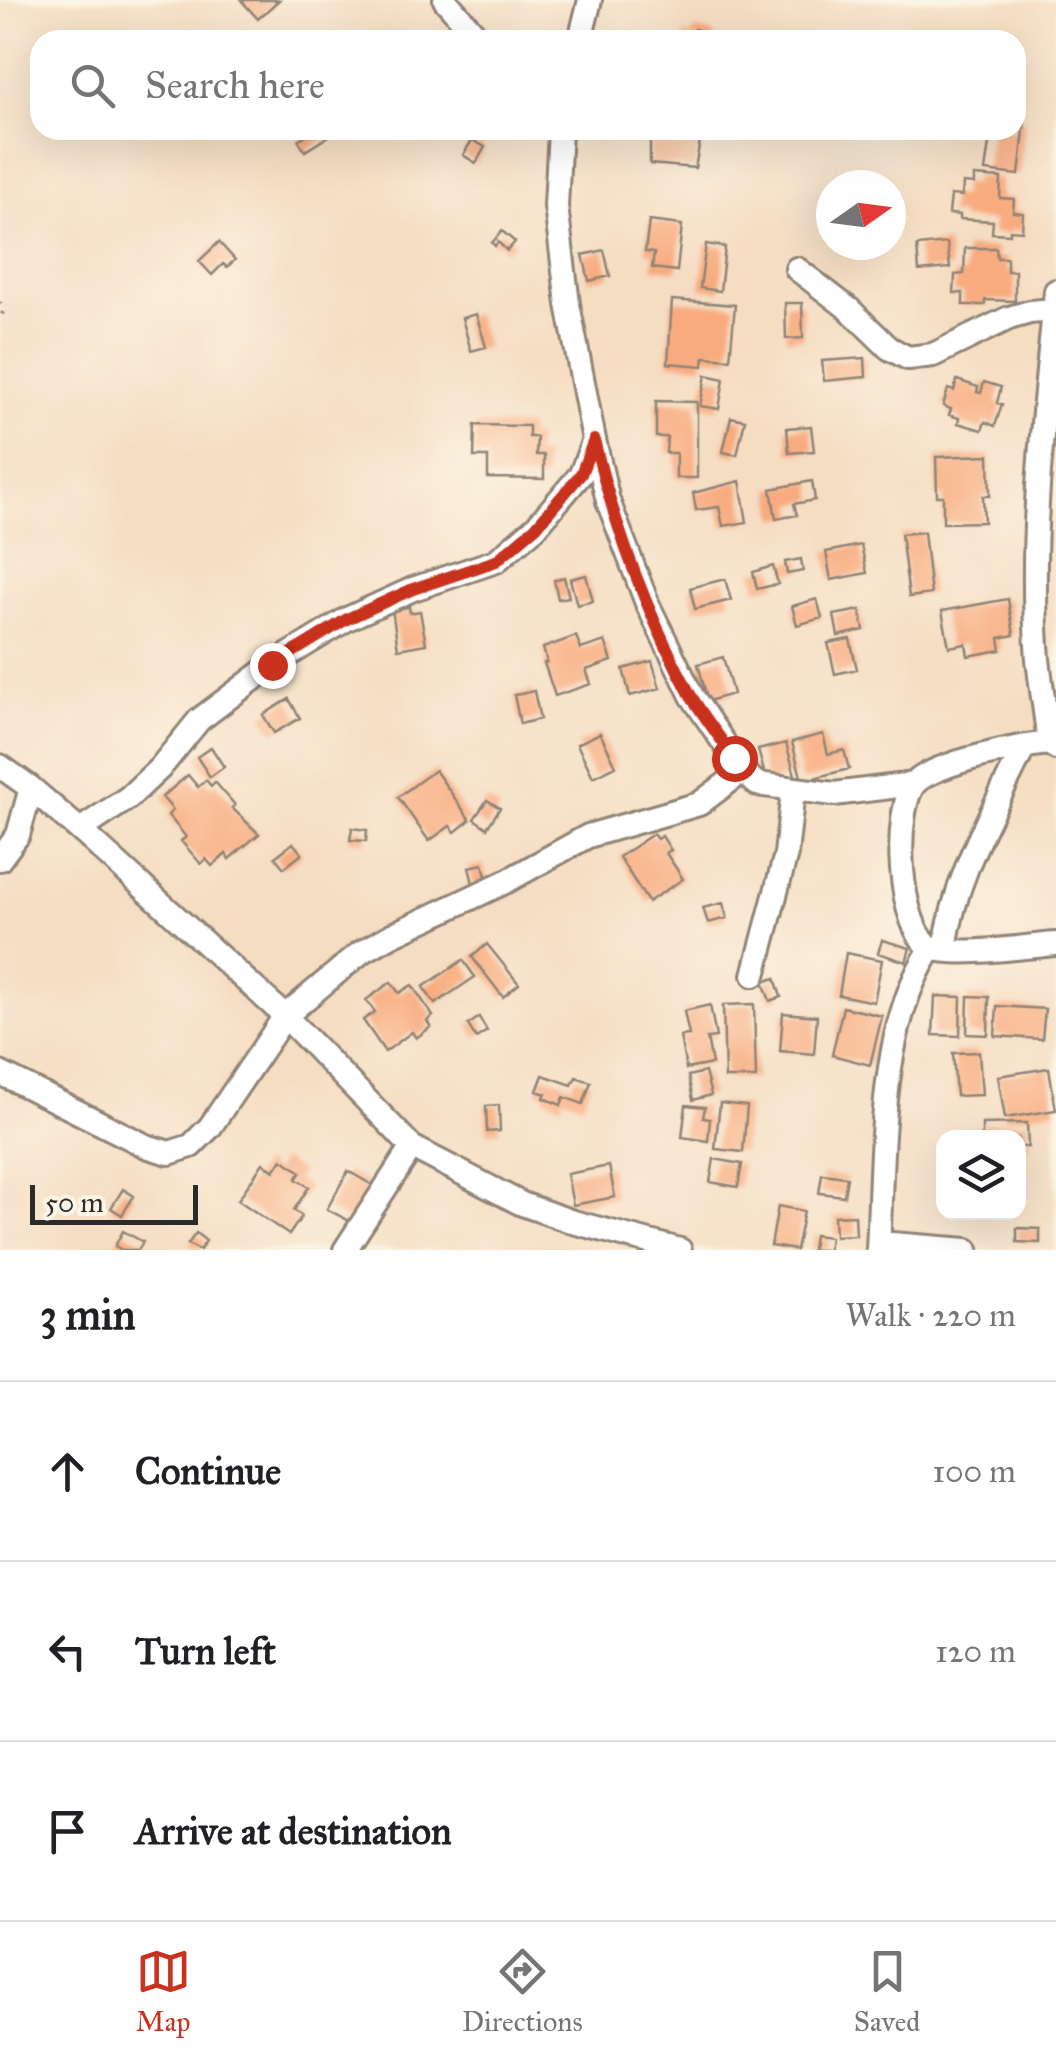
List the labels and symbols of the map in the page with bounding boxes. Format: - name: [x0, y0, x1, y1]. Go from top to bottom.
- north arrow: [816, 170, 906, 260]
- route end: [250, 643, 296, 689]
- route start: [712, 736, 758, 782]
- scale bar: [30, 1180, 198, 1224]

